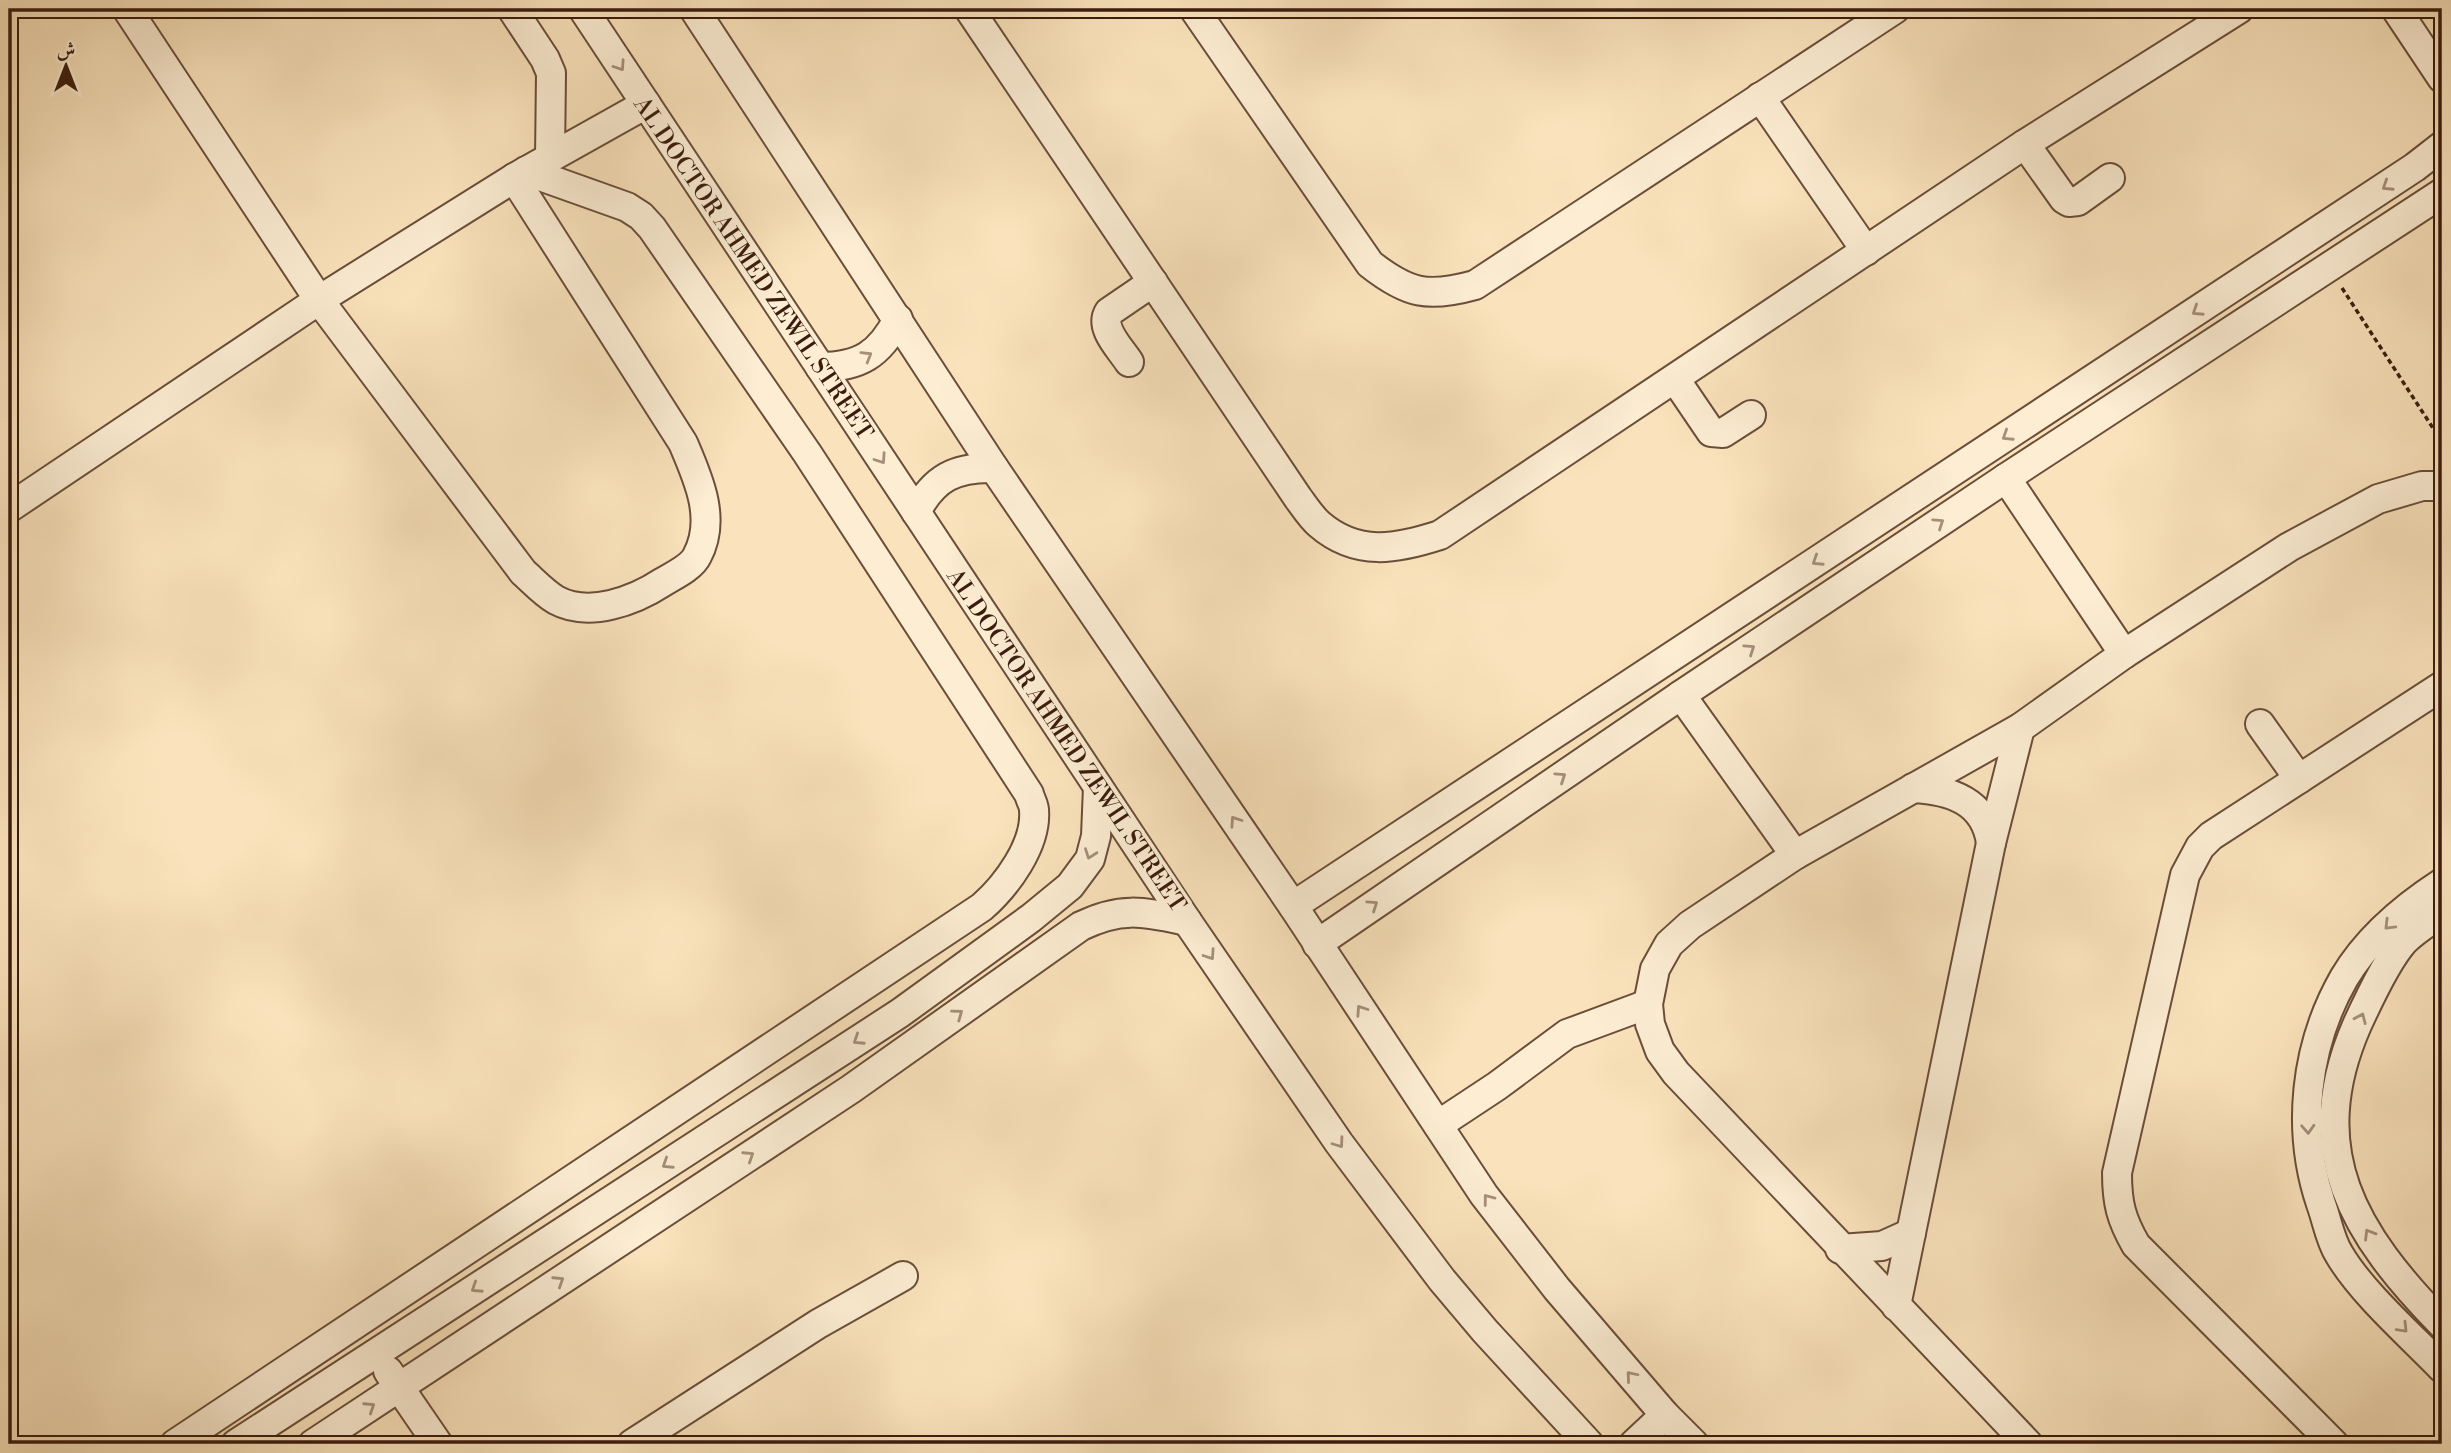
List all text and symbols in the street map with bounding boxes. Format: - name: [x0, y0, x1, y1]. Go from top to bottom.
- north arrow: [32, 32, 102, 102]
- text: ش: [57, 38, 75, 62]
- one-way arrow: [612, 58, 625, 71]
- street label: AL DOCTOR AHMED ZEWIL STREET: [627, 91, 879, 445]
- one-way arrow: [2381, 177, 2394, 190]
- one-way arrow: [2191, 303, 2204, 316]
- one-way arrow: [859, 351, 872, 364]
- one-way arrow: [2001, 428, 2014, 441]
- one-way arrow: [873, 452, 886, 465]
- one-way arrow: [1931, 519, 1944, 531]
- one-way arrow: [1811, 553, 1824, 566]
- street label: AL DOCTOR AHMED ZEWIL STREET: [940, 563, 1192, 917]
- one-way arrow: [1742, 644, 1755, 657]
- one-way arrow: [1553, 773, 1566, 785]
- one-way arrow: [1231, 816, 1243, 829]
- one-way arrow: [1084, 847, 1098, 859]
- one-way arrow: [1365, 901, 1378, 913]
- one-way arrow: [2384, 916, 2397, 929]
- one-way arrow: [1202, 947, 1215, 960]
- one-way arrow: [1357, 1005, 1369, 1018]
- one-way arrow: [950, 1010, 962, 1023]
- one-way arrow: [2353, 1013, 2367, 1025]
- one-way arrow: [853, 1032, 866, 1045]
- one-way arrow: [2301, 1124, 2316, 1135]
- one-way arrow: [1331, 1135, 1343, 1148]
- one-way arrow: [741, 1152, 754, 1164]
- one-way arrow: [662, 1156, 675, 1169]
- one-way arrow: [1483, 1194, 1496, 1207]
- one-way arrow: [2364, 1228, 2377, 1241]
- one-way arrow: [552, 1277, 565, 1290]
- one-way arrow: [471, 1280, 484, 1293]
- one-way arrow: [2395, 1319, 2408, 1332]
- one-way arrow: [1627, 1371, 1639, 1384]
- one-way arrow: [362, 1402, 375, 1415]

